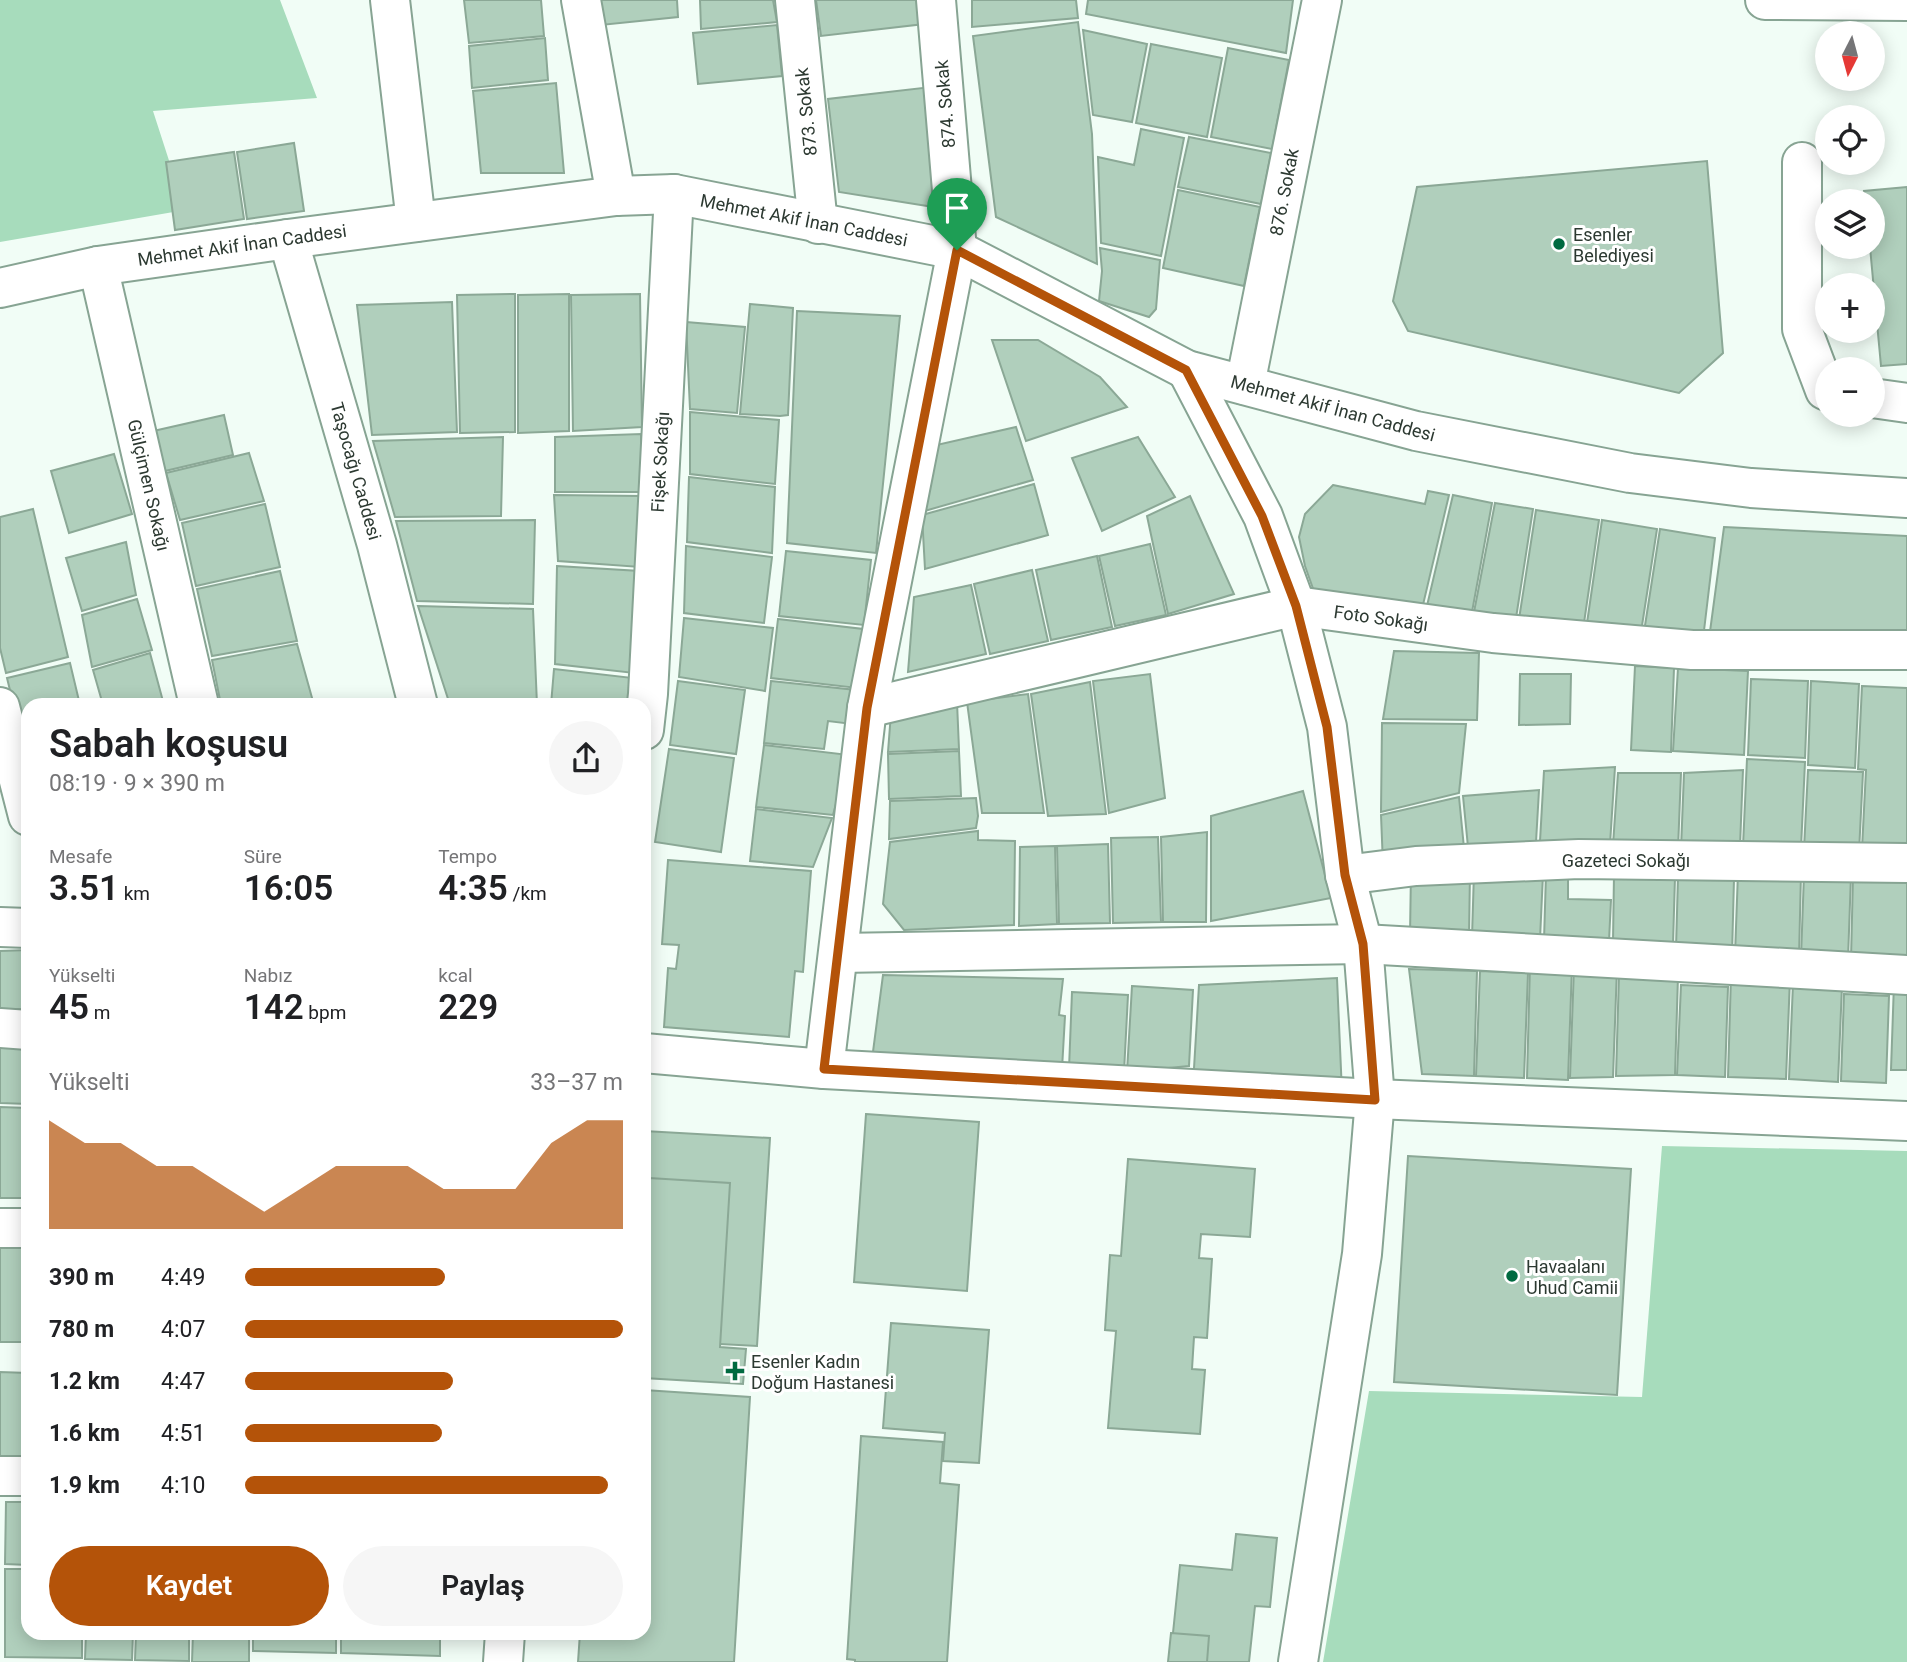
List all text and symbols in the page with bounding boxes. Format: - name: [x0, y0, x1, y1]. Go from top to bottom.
- north arrow: [1815, 21, 1885, 91]
- map controls: [1815, 21, 1885, 427]
- street label: 874. Sokak: [931, 58, 959, 149]
- street label: 873. Sokak: [791, 66, 821, 157]
- button: locate: [1815, 105, 1885, 175]
- street label: 876. Sokak: [1265, 146, 1303, 237]
- pin: [927, 178, 987, 250]
- icon: arrive: [938, 189, 976, 227]
- button: layers: [1815, 189, 1885, 259]
- street label: Mehmet Akif İnan Caddesi: [698, 190, 910, 250]
- street label: Mehmet Akif İnan Caddesi: [136, 220, 348, 270]
- place label: Esenler Belediyesi: [1573, 224, 1654, 266]
- marker: Esenler Belediyesi: [1551, 236, 1567, 252]
- button: +: [1815, 273, 1885, 343]
- button: −: [1815, 357, 1885, 427]
- street label: Mehmet Akif İnan Caddesi: [1228, 371, 1438, 445]
- street label: Taşocağı Caddesi: [326, 400, 386, 542]
- street label: Fişek Sokağı: [647, 411, 673, 513]
- street label: Gülçimen Sokağı: [124, 417, 174, 553]
- street label: Foto Sokağı: [1333, 601, 1429, 635]
- button: share: [549, 721, 623, 795]
- text: Sabah koşusu: [49, 722, 288, 766]
- text: 08:19 · 9 × 390 m: [49, 770, 225, 797]
- text: Mesafe: [49, 845, 112, 868]
- text: Süre: [244, 845, 282, 868]
- text: Tempo: [438, 845, 497, 868]
- street label: Gazeteci Sokağı: [1562, 850, 1690, 871]
- text: 3.51: [49, 868, 119, 909]
- text: 16:05: [244, 868, 333, 909]
- text: 4:35: [438, 868, 508, 909]
- text: km: [119, 882, 150, 905]
- text: /km: [508, 882, 547, 905]
- text: Yükselti: [49, 964, 116, 987]
- text: Nabız: [244, 964, 292, 987]
- text: kcal: [438, 964, 473, 987]
- text: 45: [49, 987, 89, 1028]
- text: 142: [244, 987, 304, 1028]
- text: 229: [438, 987, 498, 1028]
- text: m: [89, 1001, 110, 1024]
- text: bpm: [304, 1001, 346, 1024]
- text: Yükselti: [49, 1069, 130, 1096]
- text: 33–37 m: [530, 1069, 623, 1096]
- place label: Havaalanı Uhud Camii: [1526, 1256, 1618, 1298]
- text: 390 m: [49, 1264, 114, 1291]
- text: 4:49: [161, 1264, 205, 1291]
- marker: Havaalanı Uhud Camii: [1504, 1268, 1520, 1284]
- text: 780 m: [49, 1316, 114, 1343]
- text: 4:07: [161, 1316, 205, 1343]
- place label: Esenler Kadın Doğum Hastanesi: [751, 1351, 894, 1393]
- marker: Esenler Kadın Doğum Hastanesi: [725, 1361, 745, 1381]
- text: 1.2 km: [49, 1368, 120, 1395]
- text: 4:47: [161, 1368, 205, 1395]
- text: 1.6 km: [49, 1420, 120, 1447]
- text: 4:51: [161, 1420, 205, 1447]
- text: 1.9 km: [49, 1472, 120, 1499]
- text: 4:10: [161, 1472, 205, 1499]
- button: Kaydet: [49, 1546, 329, 1626]
- button: Paylaş: [343, 1546, 623, 1626]

